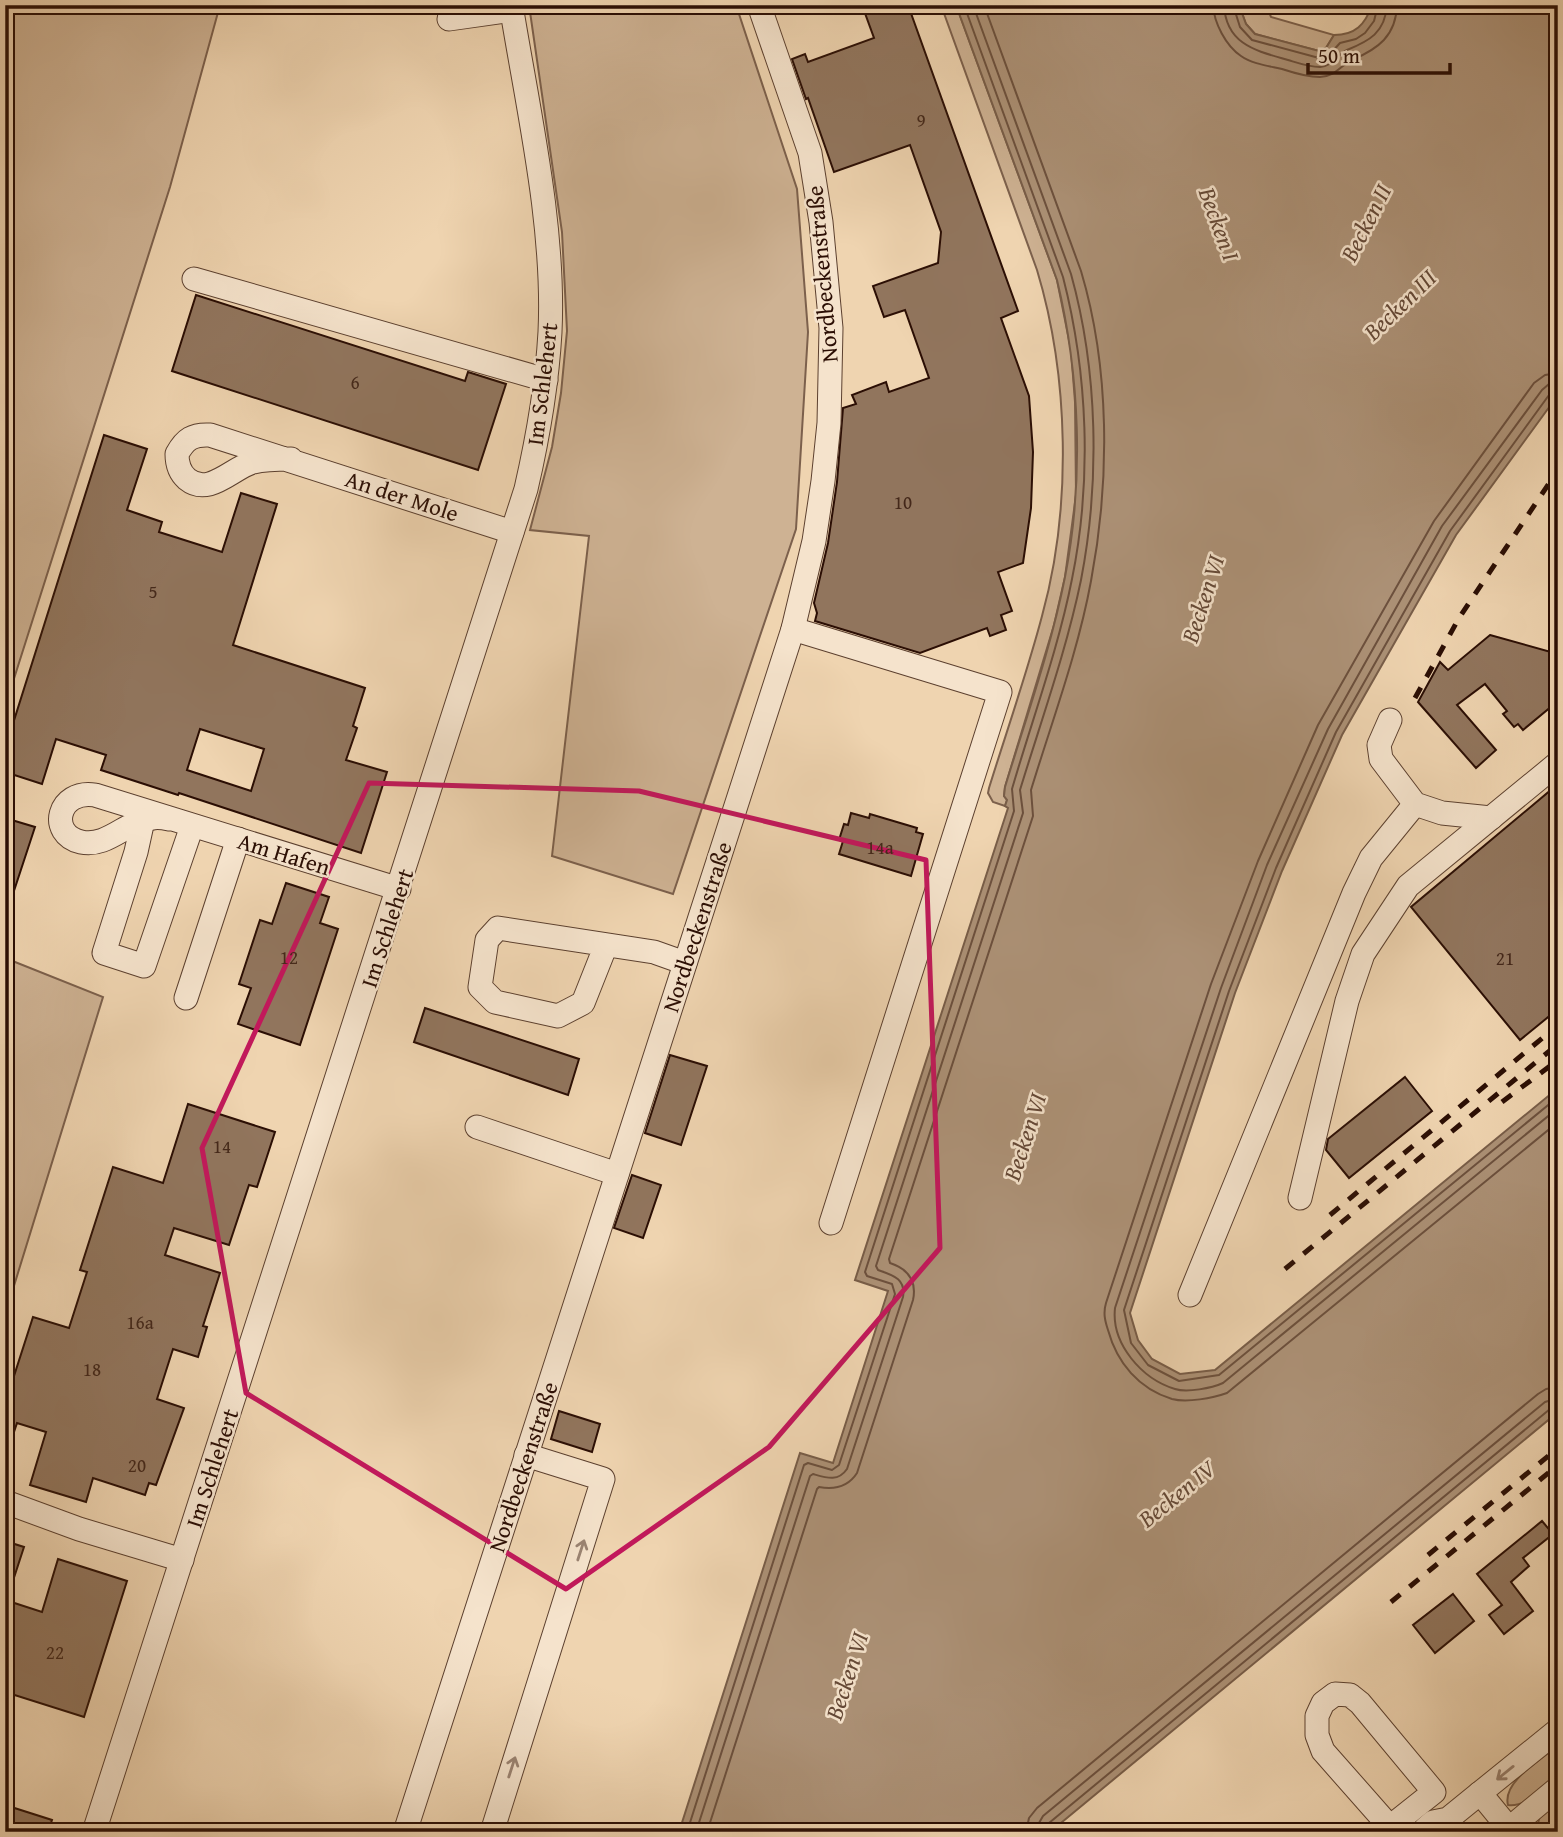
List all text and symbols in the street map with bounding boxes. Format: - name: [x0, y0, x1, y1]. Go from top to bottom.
- scale bar: [1308, 32, 1449, 76]
- text: 50 m: [1318, 40, 1360, 71]
- house number: 9: [916, 106, 926, 134]
- water label: Becken II: [1331, 177, 1400, 268]
- water label: Becken I: [1190, 181, 1249, 266]
- street label: Nordbeckenstraße: [797, 184, 846, 364]
- water label: Becken III: [1355, 260, 1445, 349]
- street label: Im Schlehert: [518, 321, 565, 447]
- house number: 6: [350, 368, 360, 396]
- street label: An der Mole: [341, 462, 463, 529]
- house number: 10: [894, 488, 912, 516]
- water label: Becken VI: [1172, 550, 1233, 648]
- house number: 5: [148, 577, 158, 605]
- street label: Am Hafen: [234, 824, 334, 883]
- house number: 14a: [866, 833, 894, 861]
- street label: Nordbeckenstraße: [653, 837, 740, 1016]
- street label: Im Schlehert: [352, 864, 421, 992]
- house number: 12: [280, 943, 298, 971]
- house number: 21: [1496, 944, 1514, 972]
- water label: Becken VI: [994, 1088, 1055, 1186]
- house number: 14: [213, 1132, 231, 1160]
- house number: 16a: [126, 1308, 154, 1336]
- house number: 18: [83, 1355, 101, 1383]
- street label: Nordbeckenstraße: [479, 1377, 566, 1556]
- street label: Im Schlehert: [177, 1404, 246, 1532]
- house number: 20: [128, 1451, 146, 1479]
- water label: Becken IV: [1130, 1451, 1224, 1536]
- one-way arrow: [575, 1539, 588, 1561]
- water label: Becken VI: [816, 1627, 877, 1725]
- house number: 22: [46, 1638, 64, 1666]
- one-way arrow: [507, 1756, 519, 1778]
- one-way arrow: [1497, 1765, 1515, 1781]

